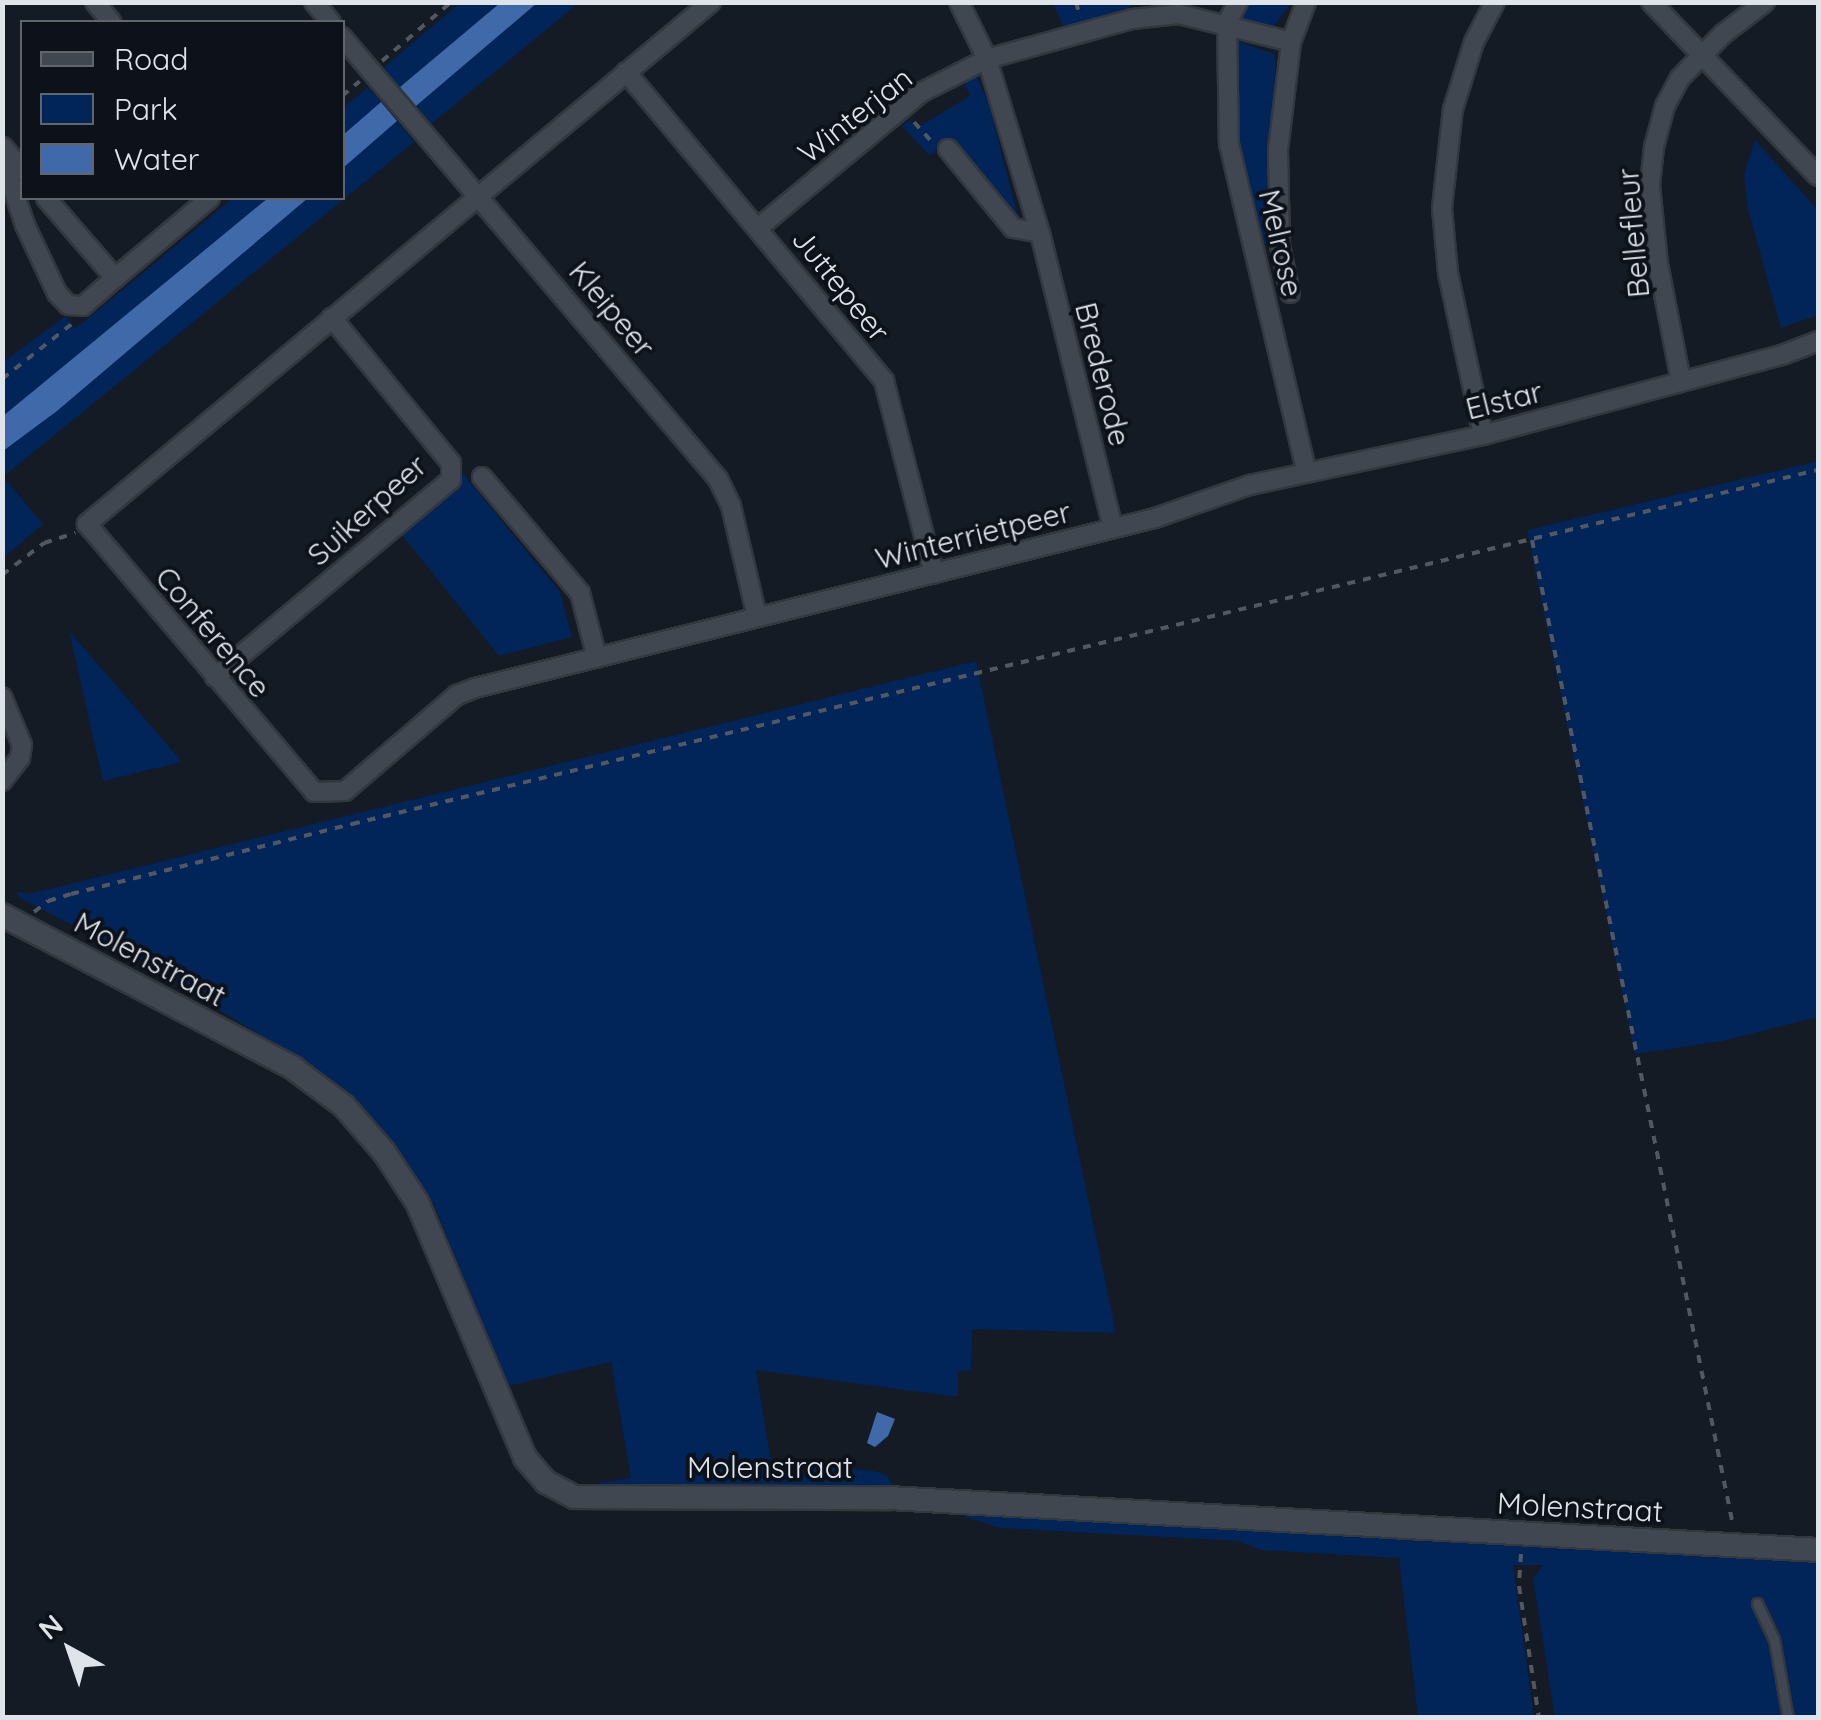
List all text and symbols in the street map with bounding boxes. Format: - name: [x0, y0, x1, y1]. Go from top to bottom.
- legend: [20, 20, 345, 200]
- text: Road: [114, 40, 188, 78]
- street label: Winterjan: [791, 59, 919, 171]
- text: Park: [114, 90, 178, 128]
- text: Water: [114, 140, 199, 178]
- street label: Bellefleur: [1609, 167, 1657, 299]
- street label: Melrose: [1251, 186, 1311, 300]
- street label: Juttepeer: [785, 221, 897, 349]
- street label: Kleipeer: [562, 254, 662, 364]
- street label: Brederode: [1068, 299, 1138, 449]
- street label: Elstar: [1462, 373, 1546, 427]
- street label: Suikerpeer: [300, 447, 434, 573]
- street label: Winterrietpeer: [872, 493, 1074, 577]
- street label: Conference: [148, 559, 278, 705]
- street label: Molenstraat: [68, 904, 232, 1014]
- street label: Molenstraat: [687, 1449, 853, 1485]
- street label: Molenstraat: [1496, 1485, 1664, 1529]
- north arrow: [20, 1600, 120, 1700]
- text: N: [31, 1607, 70, 1647]

